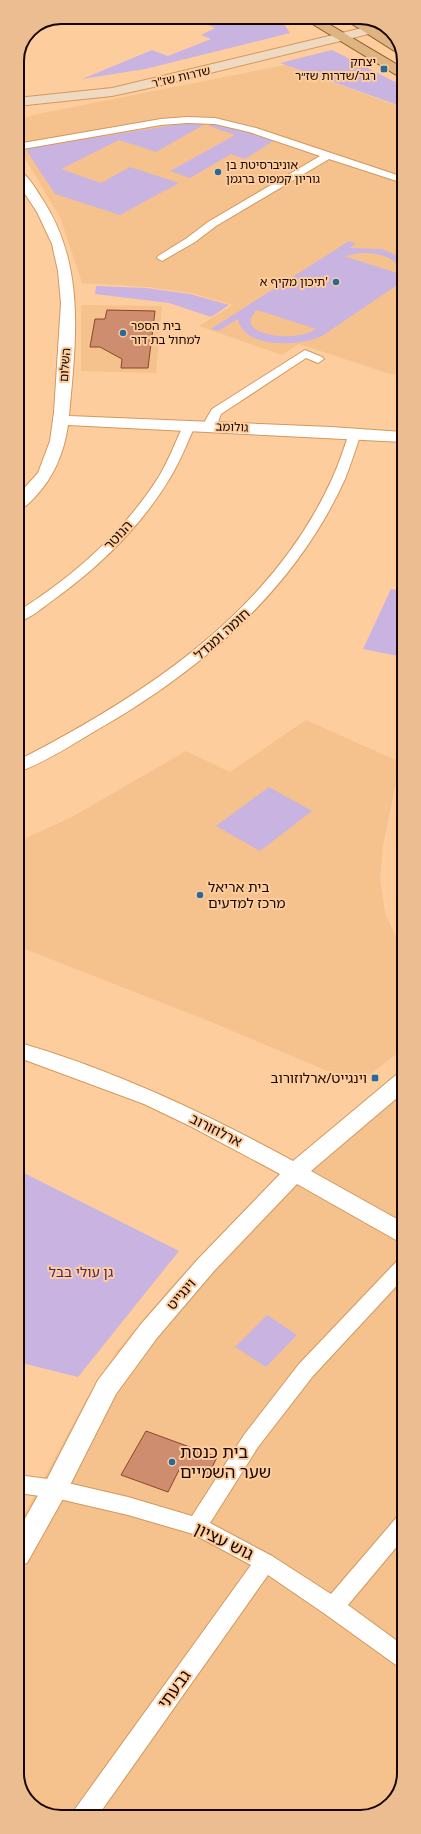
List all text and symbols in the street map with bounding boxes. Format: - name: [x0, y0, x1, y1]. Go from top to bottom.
- place label: יצחק רגר/שדרות שז״ר: [295, 53, 376, 84]
- street label: שדרות שז"ר: [150, 61, 212, 92]
- marker: יצחק רגר/שדרות שז״ר: [379, 64, 389, 74]
- place label: אוניברסיטת בן גוריון קמפוס ברגמן: [226, 156, 321, 187]
- marker: אוניברסיטת בן גוריון קמפוס ברגמן: [213, 167, 223, 177]
- place label: תיכון מקיף א': [260, 273, 328, 290]
- marker: תיכון מקיף א': [331, 277, 341, 287]
- place label: בית הספר למחול בת דור: [131, 317, 201, 348]
- marker: בית הספר למחול בת דור: [118, 328, 128, 338]
- street label: השלום: [55, 347, 74, 383]
- street label: גולומב: [215, 417, 249, 436]
- street label: הנוטר: [99, 516, 136, 554]
- street label: חומה ומגדל: [190, 604, 254, 664]
- place label: בית אריאל מרכז למדעים: [208, 877, 286, 912]
- marker: בית אריאל מרכז למדעים: [195, 890, 205, 900]
- place label: וינגייט/ארלוזורוב: [270, 1068, 367, 1087]
- marker: וינגייט/ארלוזורוב: [370, 1073, 380, 1083]
- street label: ארלוזורוב: [187, 1108, 246, 1151]
- park label: גן עולי בבל: [49, 1262, 113, 1281]
- street label: וינגייט: [162, 1274, 199, 1313]
- place label: בית כנסת שער השמיים: [180, 1440, 271, 1483]
- marker: בית כנסת שער השמיים: [167, 1457, 177, 1467]
- street label: גוש עציון: [191, 1516, 258, 1565]
- street label: גבעתי: [152, 1665, 195, 1713]

